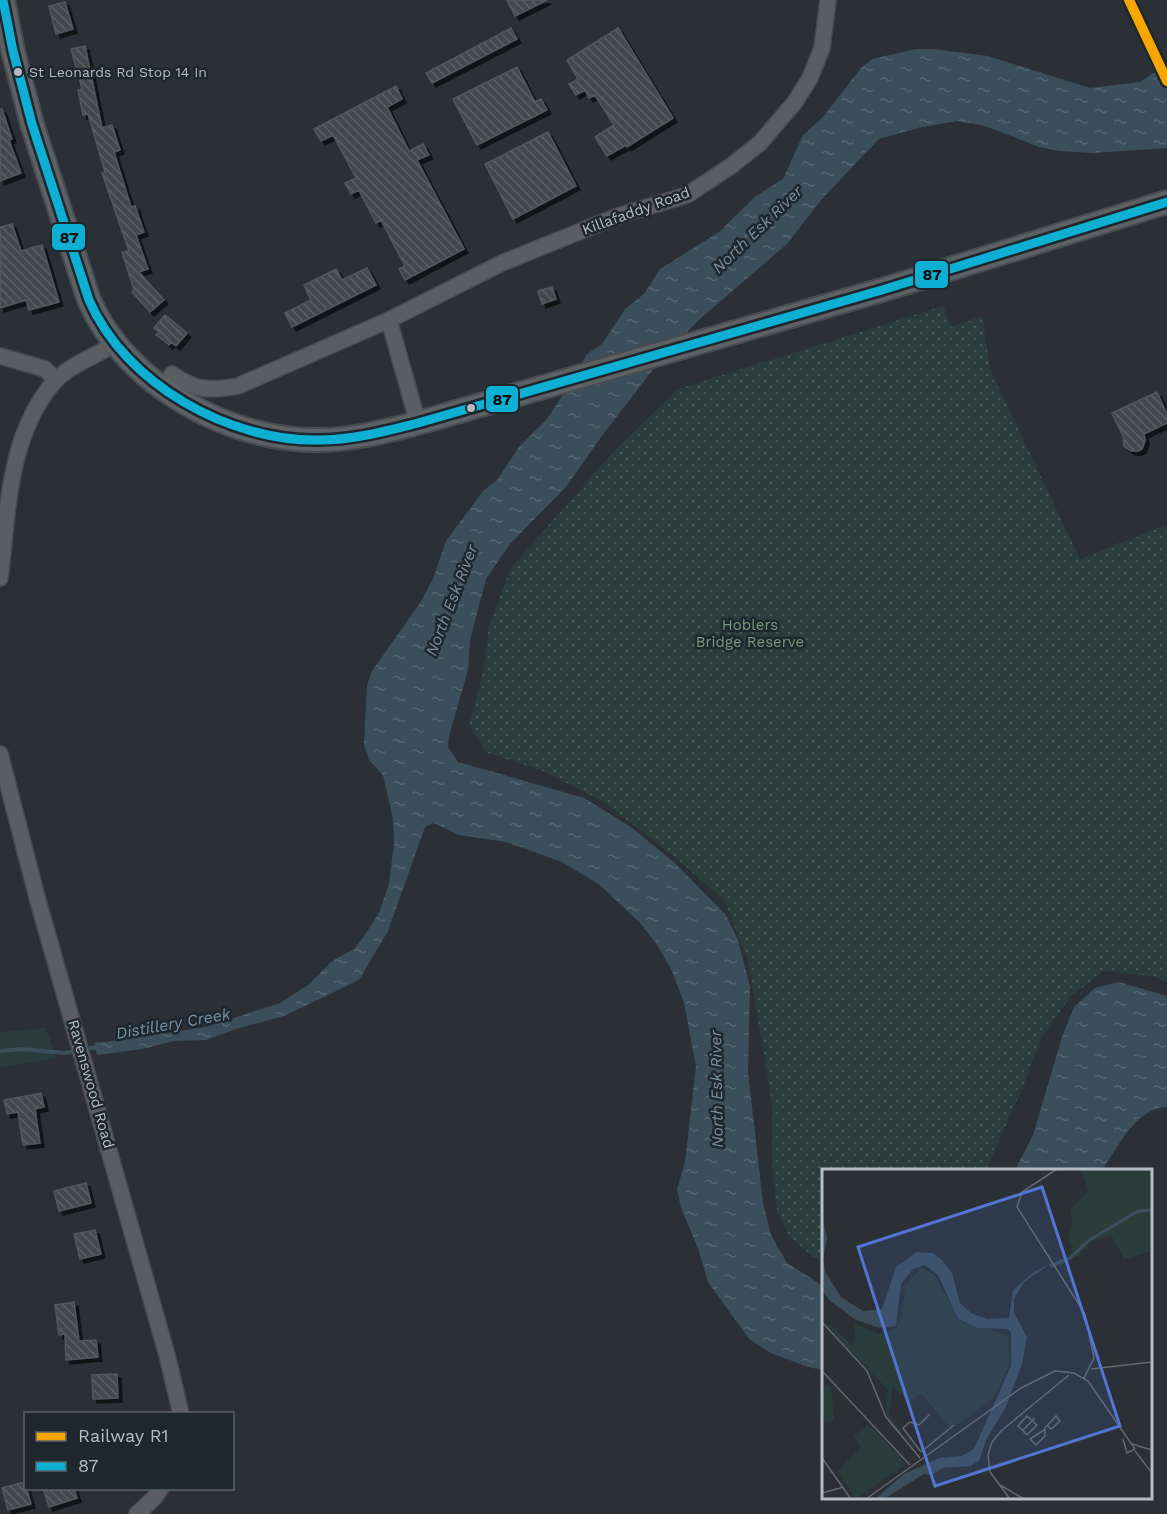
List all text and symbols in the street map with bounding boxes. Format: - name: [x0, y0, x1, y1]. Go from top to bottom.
- place label: St Leonards Rd Stop 14 In: [29, 64, 207, 80]
- marker: St Leonards Rd Stop 14 In: [12, 66, 24, 78]
- water label: North Esk River: [708, 181, 807, 277]
- street label: Killafaddy Road: [580, 183, 692, 239]
- line badge: 87: [51, 223, 86, 251]
- text: 87: [59, 228, 79, 247]
- line badge: 87: [914, 260, 949, 289]
- text: 87: [922, 265, 942, 284]
- line badge: 87: [485, 385, 519, 413]
- text: 87: [492, 390, 512, 409]
- unlabelled marker: [465, 402, 477, 414]
- water label: North Esk River: [421, 541, 482, 659]
- park label: Hoblers Bridge Reserve: [696, 616, 804, 651]
- water label: Distillery Creek: [114, 1004, 233, 1043]
- street label: Ravenswood Road: [64, 1018, 118, 1150]
- water label: North Esk River: [706, 1029, 727, 1148]
- inset map: [822, 1169, 1152, 1499]
- legend: [24, 1412, 234, 1490]
- text: Railway R1: [78, 1425, 169, 1446]
- text: 87: [78, 1455, 98, 1476]

